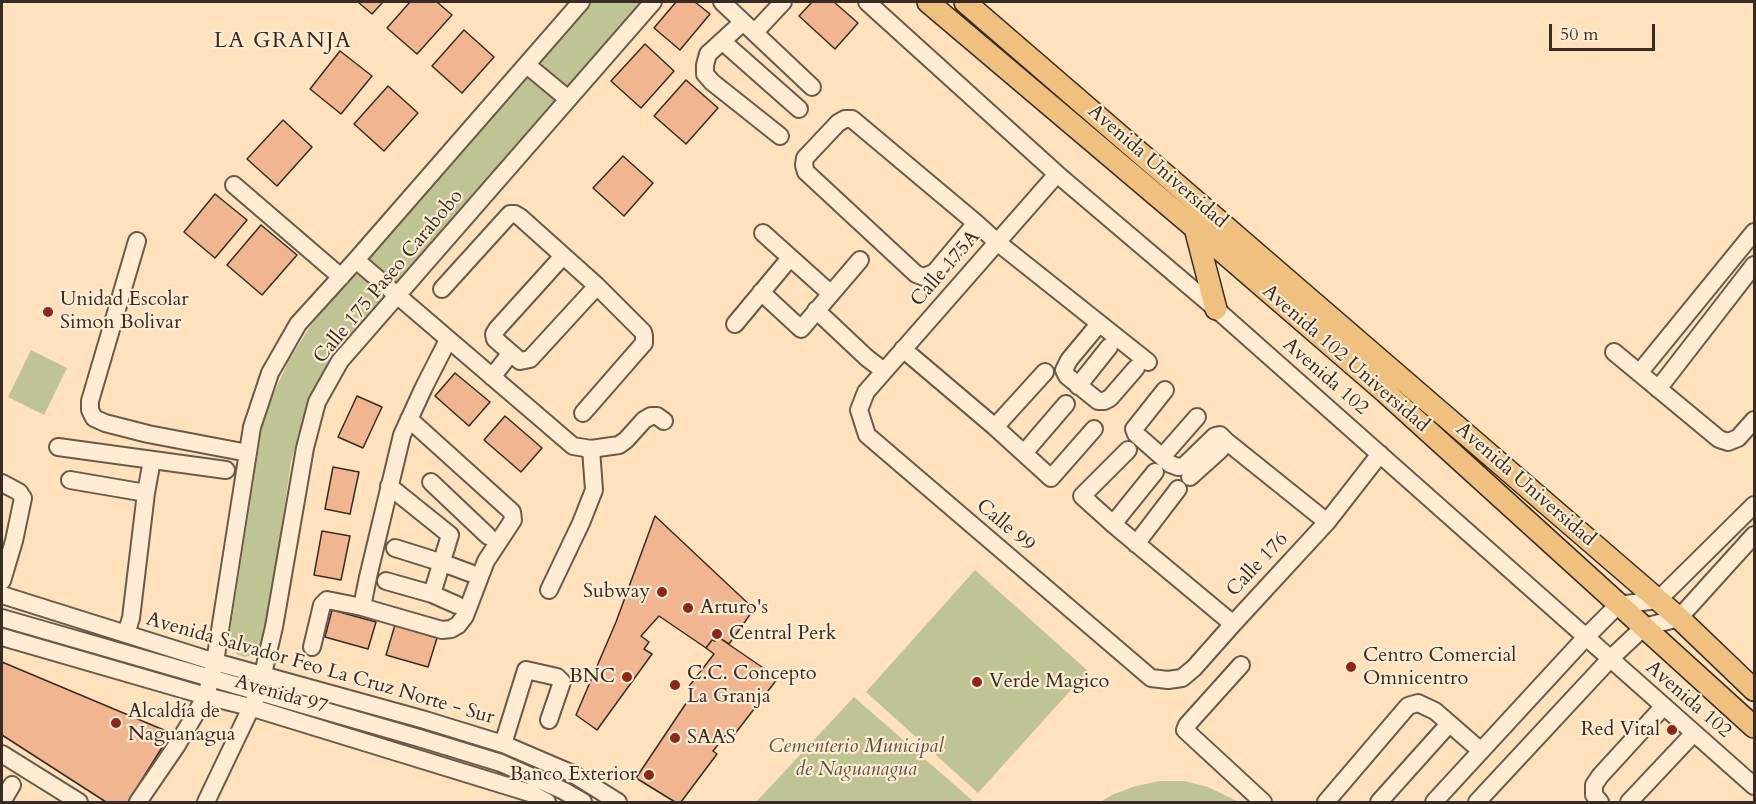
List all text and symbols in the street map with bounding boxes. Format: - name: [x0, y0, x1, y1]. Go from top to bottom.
- scale bar: [1552, 12, 1658, 50]
- text: 50 m: [1560, 22, 1599, 47]
- district label: LA GRANJA: [214, 29, 352, 55]
- street label: Avenida Universidad: [1082, 100, 1232, 234]
- street label: Calle 175 Paseo Carabobo: [309, 185, 469, 369]
- street label: Calle 175A: [906, 226, 986, 312]
- street label: Avenida 102 Universidad: [1257, 280, 1433, 438]
- place label: Unidad Escolar Simon Bolivar: [60, 288, 189, 335]
- marker: Unidad Escolar Simon Bolivar: [41, 305, 55, 319]
- street label: Avenida 102: [1277, 333, 1373, 421]
- street label: Avenida Universidad: [1450, 418, 1600, 552]
- street label: Calle 99: [971, 495, 1039, 557]
- street label: Calle 176: [1222, 528, 1294, 602]
- place label: Subway: [583, 580, 650, 604]
- marker: Subway: [655, 585, 669, 599]
- place label: Arturo's: [700, 596, 768, 620]
- marker: Arturo's: [681, 601, 695, 615]
- street label: Avenida Salvador Feo La Cruz Norte - Sur: [143, 608, 497, 730]
- place label: Central Perk: [729, 622, 836, 646]
- marker: Central Perk: [710, 627, 724, 641]
- place label: Centro Comercial Omnicentro: [1363, 644, 1516, 691]
- street label: Avenida 102: [1640, 656, 1736, 744]
- marker: Centro Comercial Omnicentro: [1344, 660, 1358, 674]
- place label: C.C. Concepto La Granja: [687, 662, 817, 709]
- place label: BNC: [569, 665, 615, 689]
- street label: Avenida 97: [232, 670, 330, 720]
- marker: BNC: [620, 670, 634, 684]
- place label: Verde Magico: [989, 670, 1109, 694]
- marker: Verde Magico: [970, 675, 984, 689]
- marker: C.C. Concepto La Granja: [668, 678, 682, 692]
- place label: Alcaldía de Naguanagua: [128, 700, 235, 747]
- marker: Alcaldía de Naguanagua: [109, 716, 123, 730]
- place label: Red Vital: [1581, 718, 1660, 742]
- marker: Red Vital: [1665, 723, 1679, 737]
- place label: SAAS: [687, 726, 735, 750]
- marker: SAAS: [668, 731, 682, 745]
- park label: Cementerio Municipal de Naguanagua: [768, 735, 944, 782]
- place label: Banco Exterior: [509, 763, 637, 787]
- marker: Banco Exterior: [642, 768, 656, 782]

